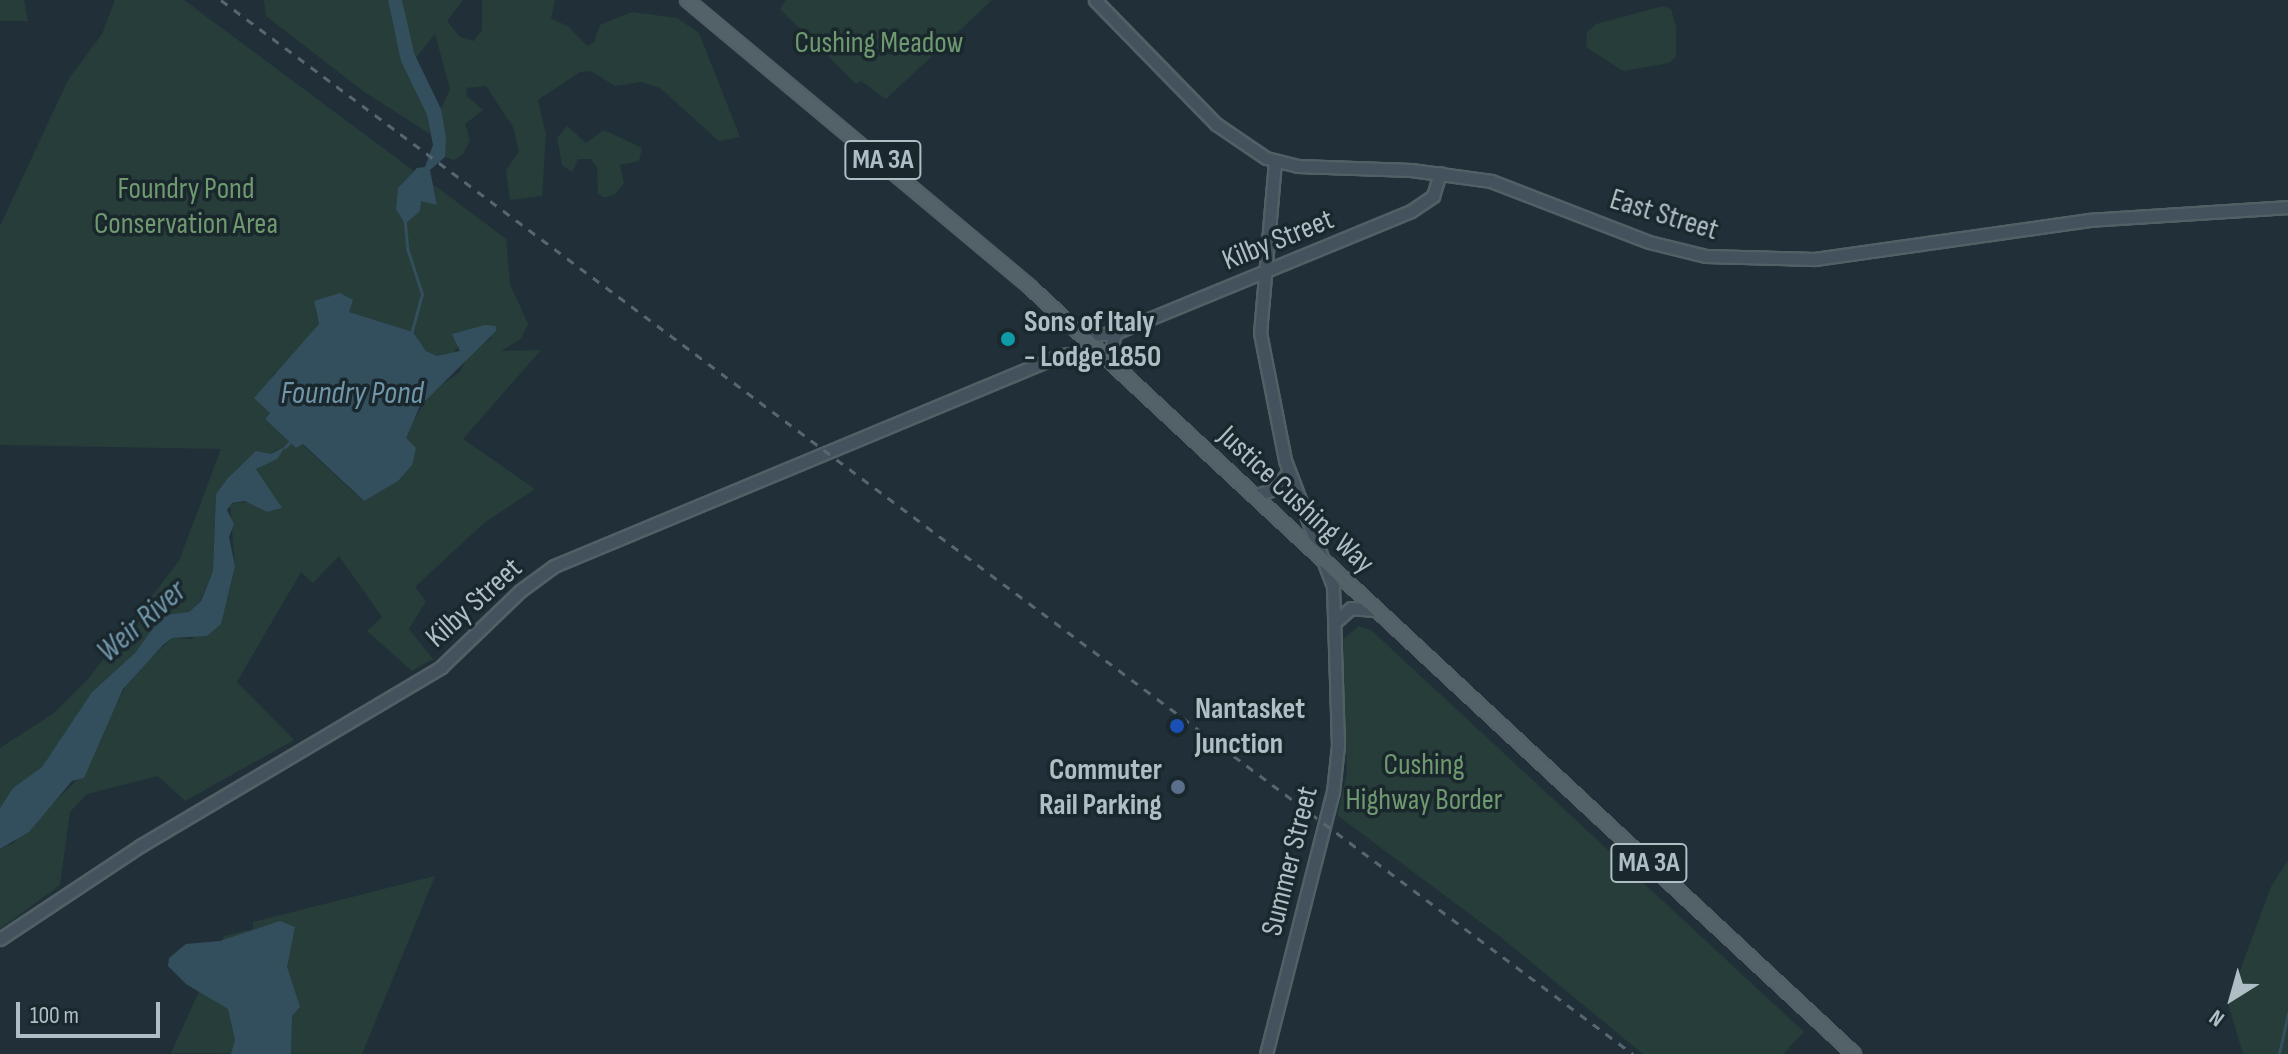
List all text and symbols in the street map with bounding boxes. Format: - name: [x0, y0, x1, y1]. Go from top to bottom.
- park label: Cushing Meadow: [795, 25, 963, 61]
- road number: MA 3A: [843, 136, 923, 184]
- park label: Foundry Pond Conservation Area: [94, 171, 278, 242]
- street label: East Street: [1605, 181, 1723, 249]
- street label: Kilby Street: [1217, 201, 1339, 279]
- place label: Sons of Italy - Lodge 1850: [1024, 304, 1161, 374]
- marker: Sons of Italy - Lodge 1850: [999, 330, 1017, 348]
- water label: Foundry Pond: [280, 375, 424, 413]
- street label: Justice Cushing Way: [1210, 419, 1382, 581]
- street label: Kilby Street: [419, 551, 529, 655]
- water label: Weir River: [90, 573, 194, 671]
- place label: Nantasket Junction: [1195, 691, 1305, 762]
- marker: Nantasket Junction: [1166, 715, 1188, 737]
- park label: Cushing Highway Border: [1346, 747, 1502, 818]
- place label: Commuter Rail Parking: [1039, 752, 1162, 822]
- marker: Commuter Rail Parking: [1169, 778, 1187, 796]
- street label: Summer Street: [1254, 783, 1326, 939]
- road number: MA 3A: [1609, 839, 1689, 887]
- north arrow: [2192, 958, 2272, 1038]
- scale bar: [20, 986, 164, 1036]
- text: 100 m: [30, 1001, 79, 1030]
- text: N: [2204, 1003, 2230, 1032]

